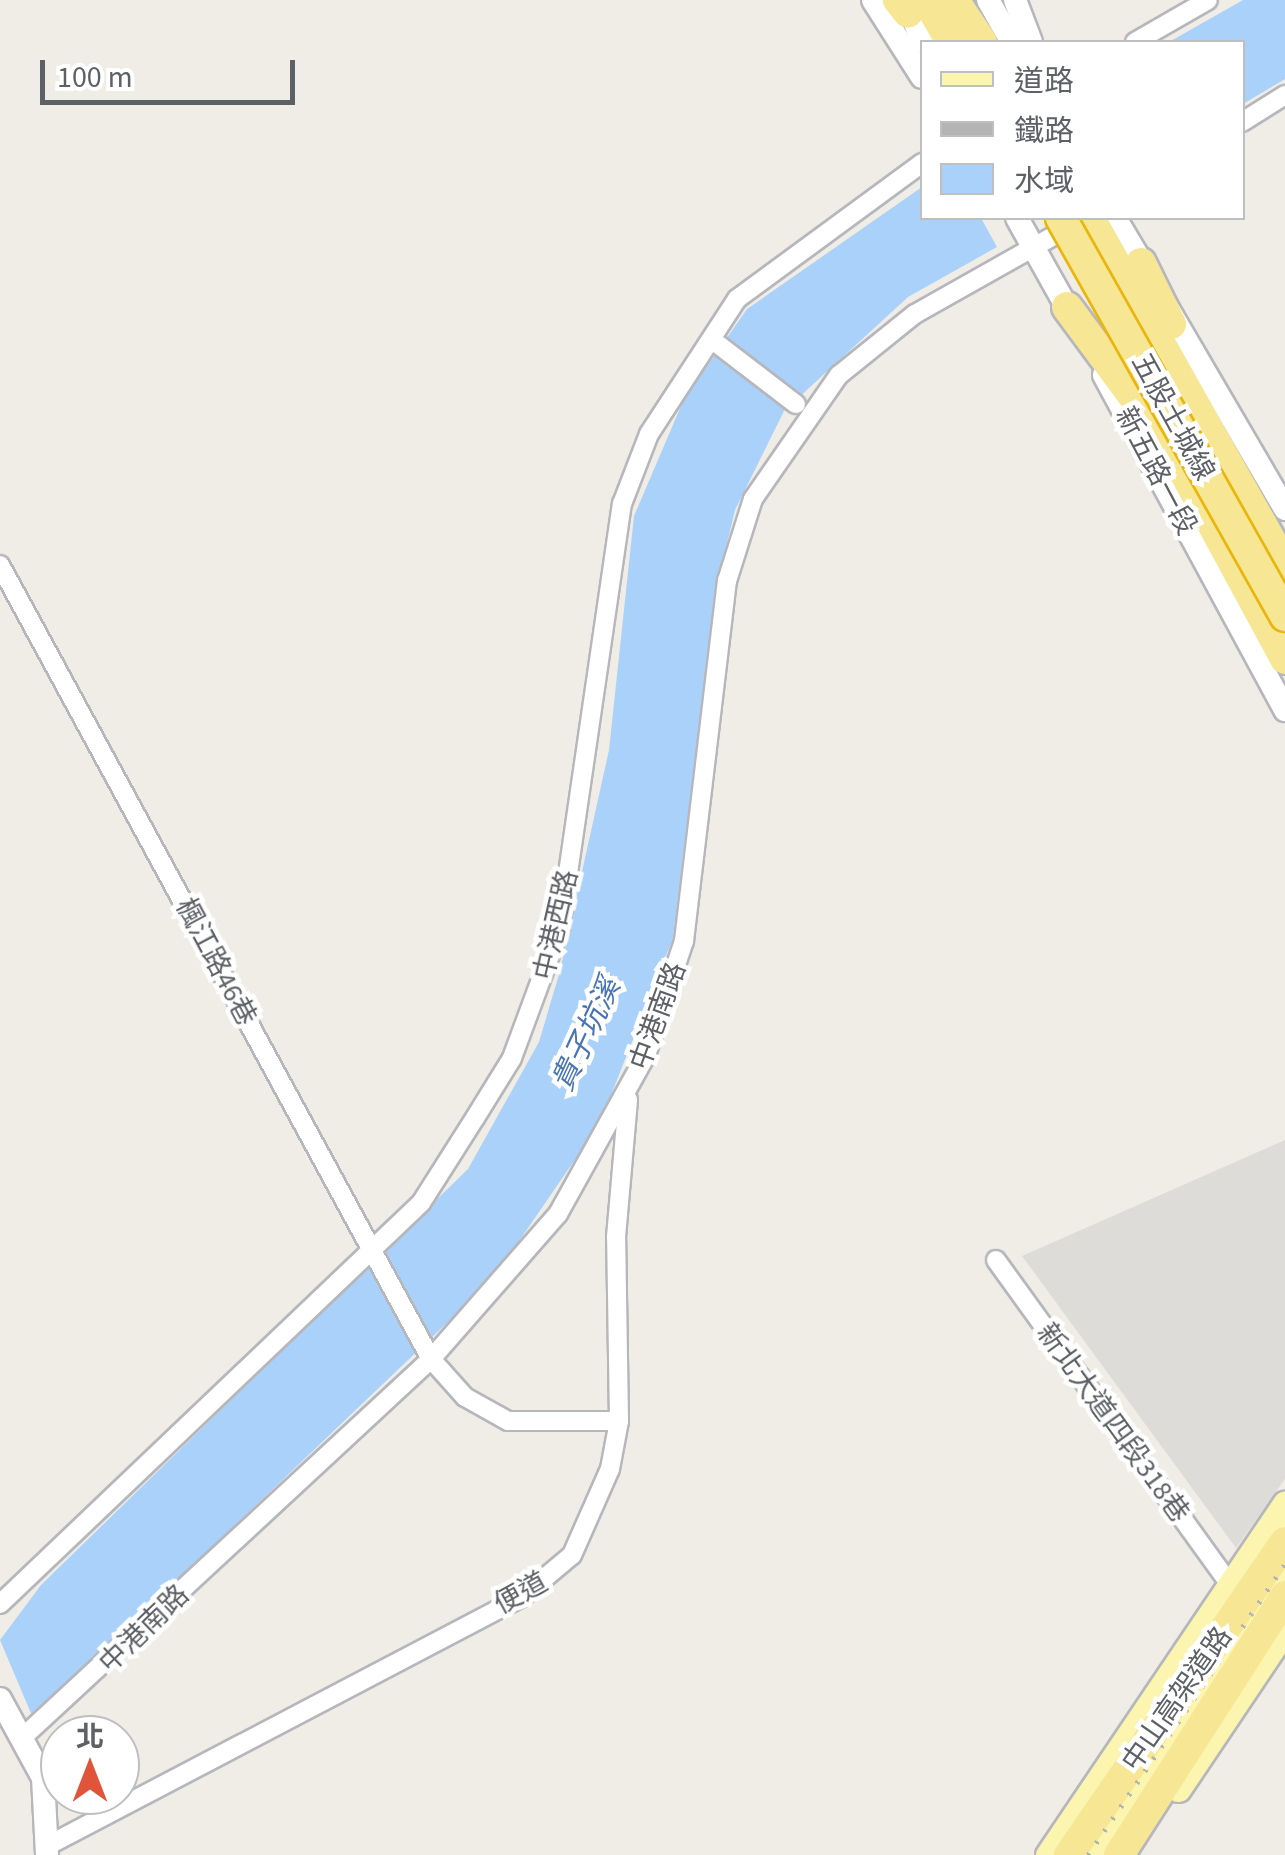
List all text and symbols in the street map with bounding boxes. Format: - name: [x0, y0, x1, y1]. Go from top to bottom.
- scale bar: [45, 40, 300, 102]
- legend: [920, 40, 1245, 220]
- text: 100 m: [57, 56, 133, 99]
- text: 道路: [1014, 60, 1074, 103]
- text: 鐵路: [1014, 110, 1074, 153]
- text: 水域: [1014, 160, 1074, 203]
- street label: 五股土城線: [1124, 348, 1222, 486]
- street label: 新五路一段: [1108, 401, 1204, 541]
- street label: 中港西路: [527, 867, 585, 983]
- street label: 楓江路46巷: [168, 892, 264, 1032]
- street label: 中港南路: [623, 958, 693, 1074]
- water label: 貴子坑溪: [545, 973, 629, 1097]
- street label: 新北大道四段318巷: [1030, 1317, 1196, 1529]
- street label: 便道: [488, 1565, 554, 1621]
- street label: 中港南路: [92, 1578, 196, 1680]
- street label: 中山高架道路: [1115, 1621, 1239, 1777]
- north arrow: [40, 1715, 140, 1815]
- text: 北: [76, 1717, 104, 1757]

